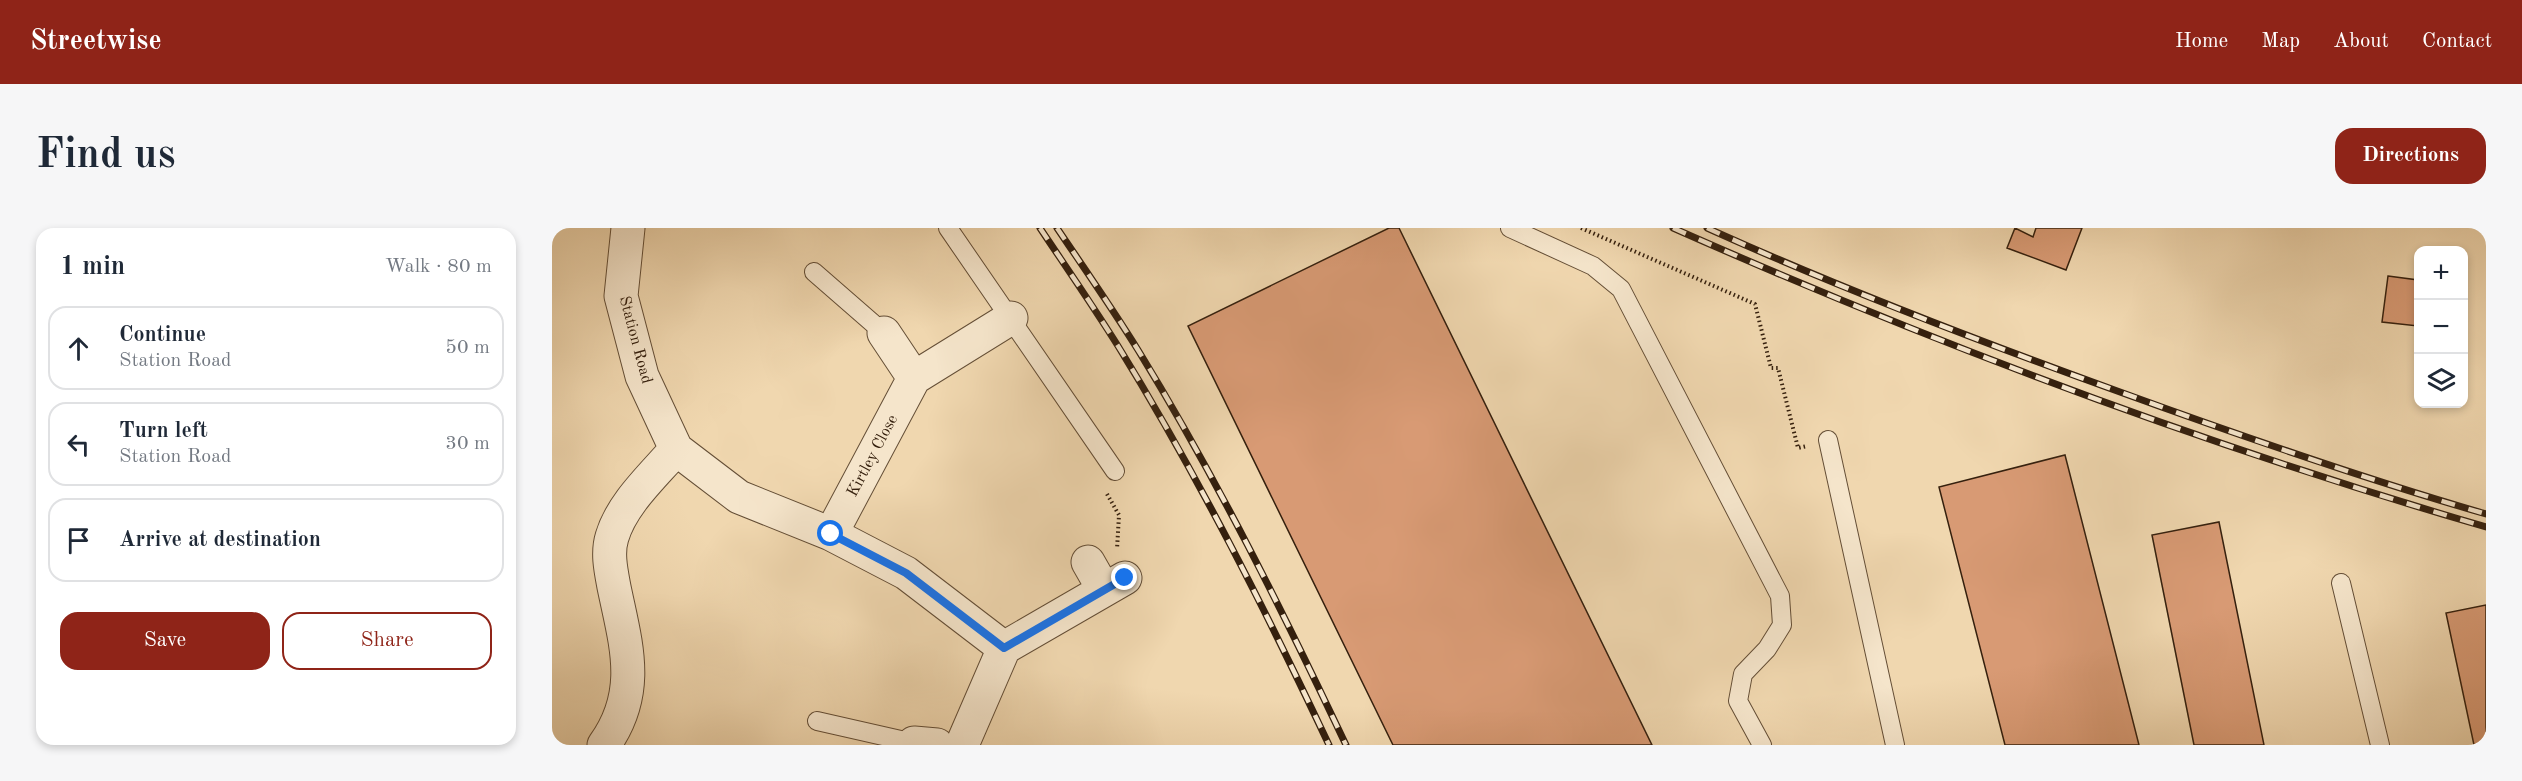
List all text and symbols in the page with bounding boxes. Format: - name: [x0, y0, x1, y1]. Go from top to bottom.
- text: Streetwise: [30, 28, 162, 56]
- text: Home: [2175, 31, 2228, 52]
- text: Map: [2261, 31, 2300, 52]
- text: About: [2333, 31, 2389, 52]
- text: Contact: [2422, 31, 2492, 52]
- button: Directions: [2335, 128, 2486, 184]
- text: Find us: [36, 135, 175, 177]
- map controls: [2414, 246, 2468, 408]
- button: +: [2414, 246, 2468, 300]
- text: 1 min: [60, 254, 125, 280]
- text: Walk · 80 m: [385, 257, 492, 277]
- street label: Station Road: [616, 294, 654, 386]
- button: −: [2414, 300, 2468, 354]
- text: Continue: [119, 324, 206, 346]
- icon: ahead: [62, 332, 95, 365]
- text: 50 m: [445, 338, 490, 358]
- text: Station Road: [119, 351, 232, 371]
- button: layers: [2414, 354, 2468, 408]
- street label: Kirtley Close: [845, 412, 901, 500]
- text: Turn left: [119, 420, 208, 442]
- icon: left: [62, 428, 95, 461]
- text: 30 m: [445, 434, 490, 454]
- text: Station Road: [119, 447, 232, 467]
- route start: [817, 520, 843, 546]
- icon: arrive: [62, 524, 95, 557]
- text: Arrive at destination: [119, 529, 321, 551]
- route end: [1111, 564, 1137, 590]
- button: Save: [60, 612, 270, 670]
- button: Share: [282, 612, 492, 670]

